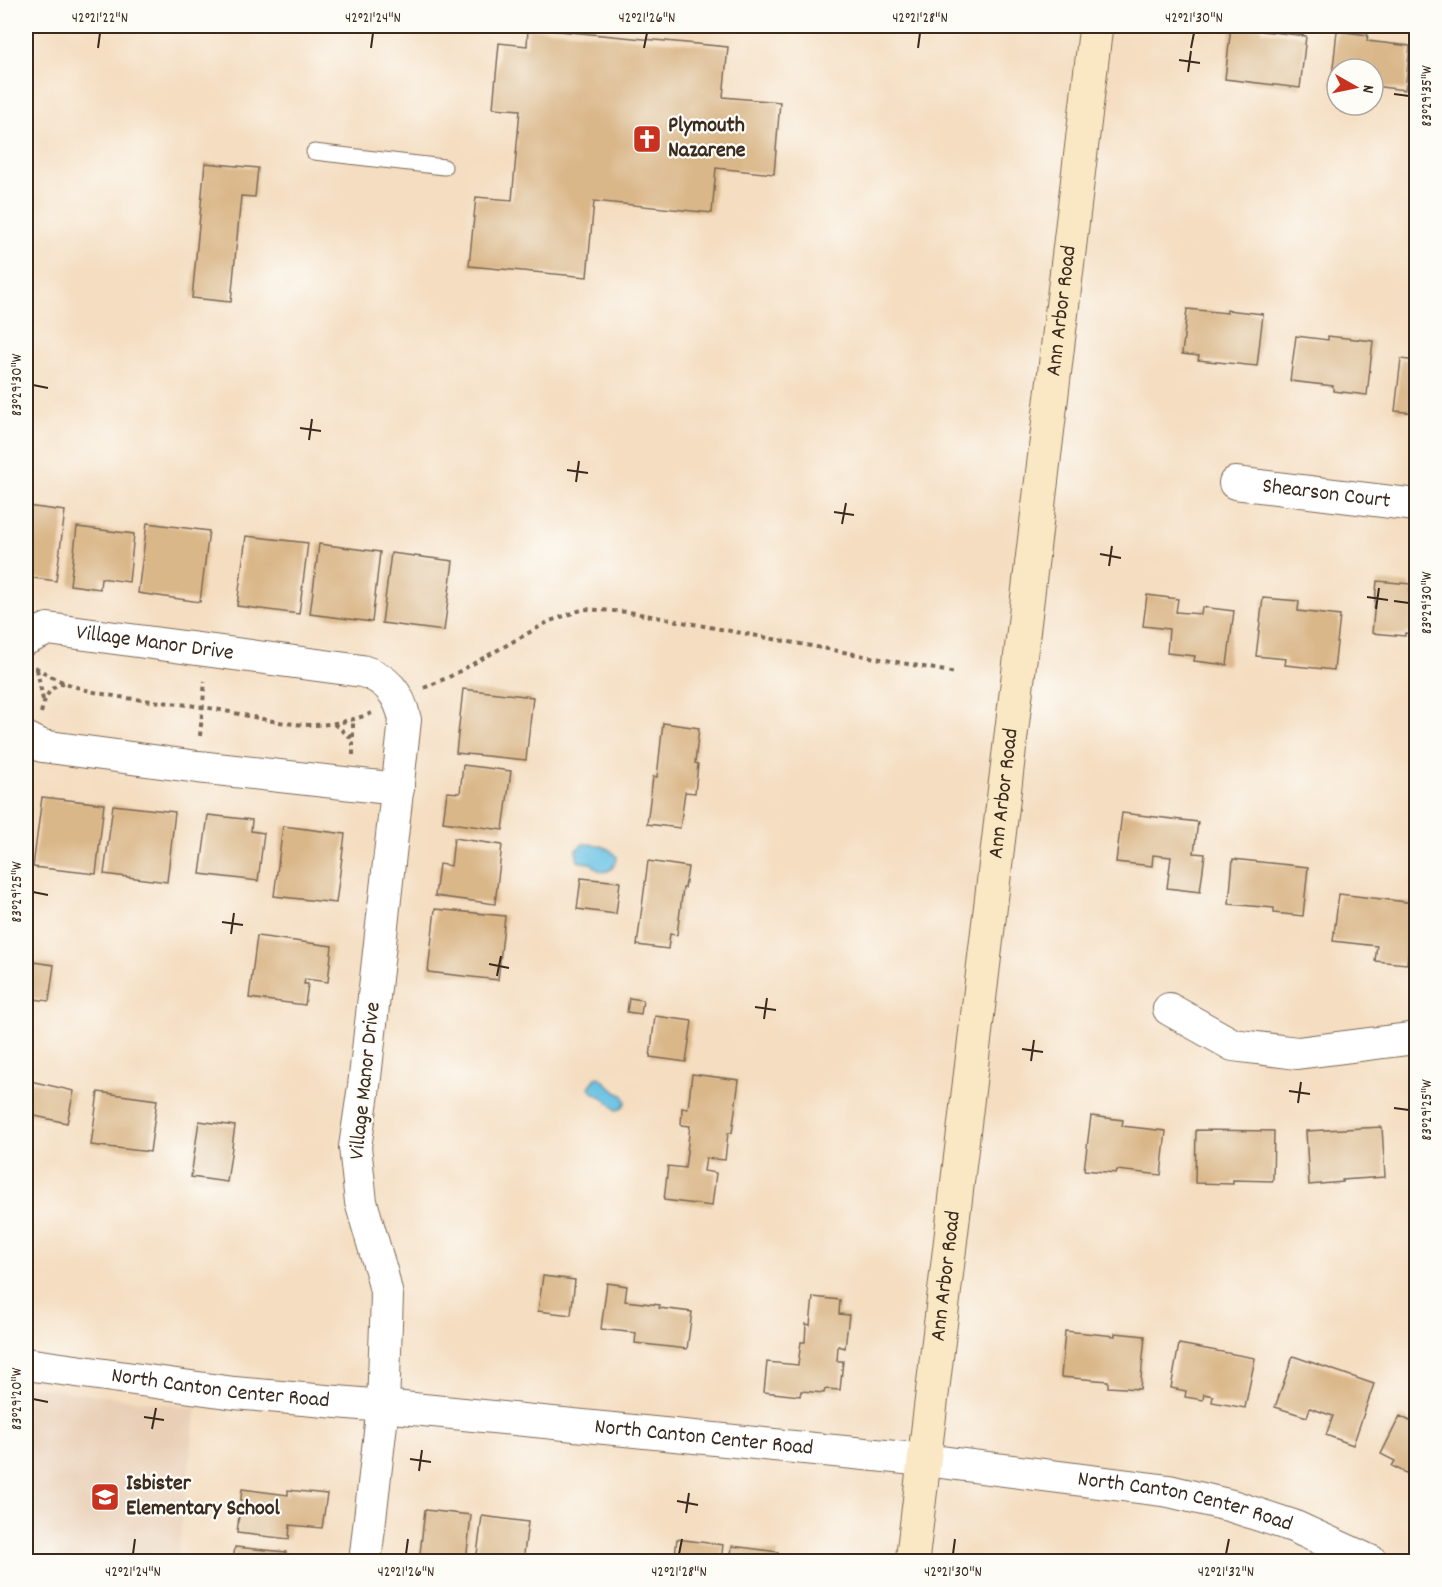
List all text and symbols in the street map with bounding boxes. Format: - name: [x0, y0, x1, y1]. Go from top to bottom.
- text: 42°21'22"N: [72, 8, 128, 30]
- text: 42°21'24"N: [345, 8, 401, 30]
- text: 42°21'26"N: [618, 8, 676, 30]
- text: 42°21'28"N: [892, 8, 948, 30]
- text: 42°21'30"N: [1165, 8, 1223, 30]
- north arrow: [1325, 57, 1385, 117]
- text: 83°29'35"W: [1417, 65, 1439, 127]
- text: N: [1355, 83, 1379, 95]
- place label: Plymouth Nazarene: [668, 111, 746, 167]
- church icon: Plymouth Nazarene: [631, 123, 663, 155]
- street label: Ann Arbor Road: [1039, 244, 1085, 378]
- text: 83°29'30"W: [7, 353, 29, 416]
- street label: Shearson Court: [1261, 471, 1392, 517]
- text: 83°29'30"W: [1417, 571, 1439, 634]
- street label: Village Manor Drive: [74, 617, 236, 669]
- street label: Ann Arbor Road: [981, 726, 1027, 861]
- text: 83°29'25"W: [7, 861, 29, 923]
- street label: Village Manor Drive: [342, 1001, 390, 1161]
- text: 83°29'25"W: [1417, 1079, 1439, 1141]
- street label: Ann Arbor Road: [923, 1209, 969, 1343]
- street label: North Canton Center Road: [109, 1361, 331, 1417]
- text: 83°29'20"W: [7, 1367, 29, 1430]
- street label: North Canton Center Road: [593, 1412, 815, 1464]
- street label: North Canton Center Road: [1076, 1464, 1296, 1540]
- place label: Isbister Elementary School: [126, 1469, 281, 1525]
- school or university icon: Isbister Elementary School: [89, 1481, 121, 1513]
- text: 42°21'24"N: [105, 1562, 161, 1584]
- text: 42°21'26"N: [377, 1562, 435, 1584]
- text: 42°21'28"N: [651, 1562, 707, 1584]
- text: 42°21'30"N: [924, 1562, 982, 1584]
- text: 42°21'32"N: [1198, 1562, 1254, 1584]

